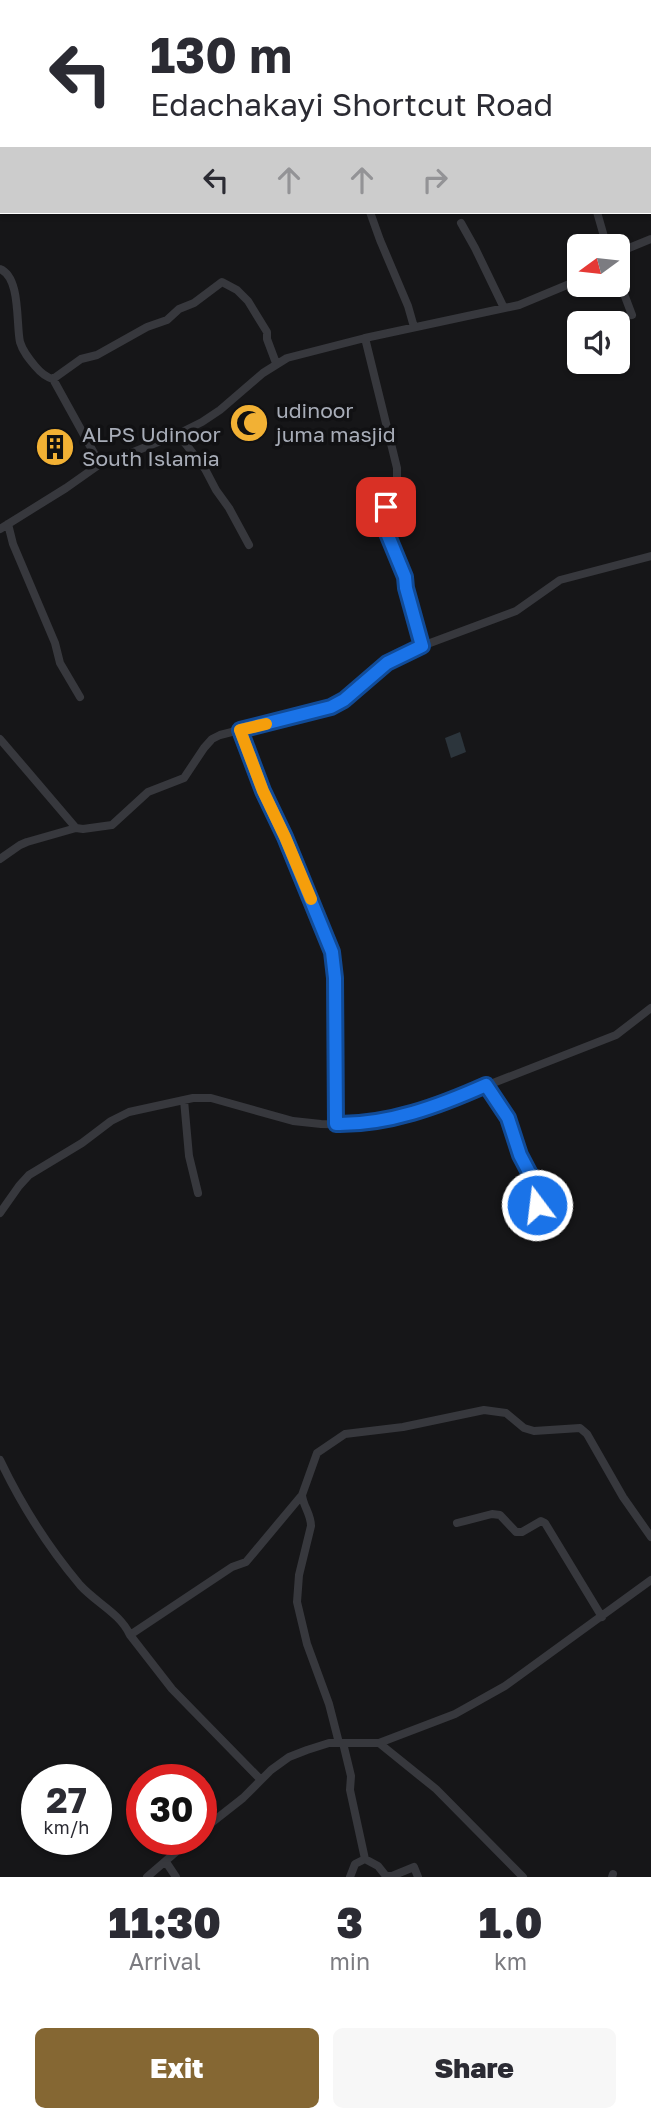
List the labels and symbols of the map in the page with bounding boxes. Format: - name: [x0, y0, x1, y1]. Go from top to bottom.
- north arrow: [567, 234, 630, 298]
- place label: udinoor juma masjid: [275, 397, 396, 447]
- mosque icon: udinoor juma masjid: [228, 402, 270, 444]
- place label: ALPS Udinoor South Islamia: [82, 421, 221, 471]
- building icon: ALPS Udinoor South Islamia: [34, 426, 76, 468]
- pin: [356, 477, 416, 537]
- position arrow: [500, 1168, 574, 1242]
- speed limit sign: 30: [126, 1764, 217, 1855]

